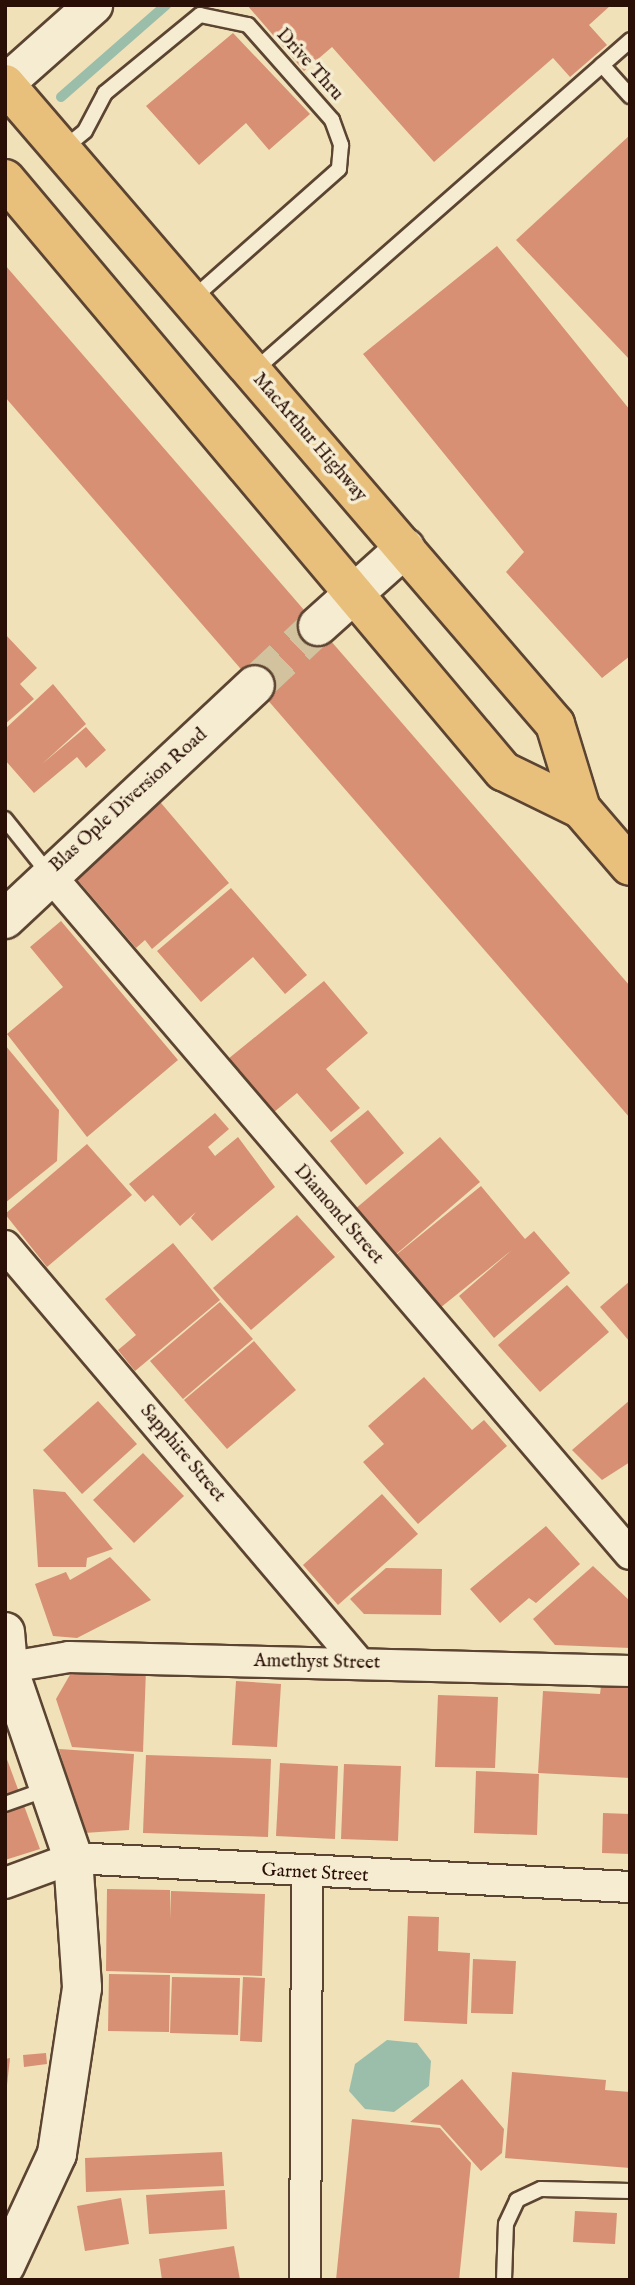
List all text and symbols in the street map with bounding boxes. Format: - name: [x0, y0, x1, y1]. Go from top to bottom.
- street label: Drive Thru: [271, 24, 347, 106]
- street label: MacArthur Highway: [247, 369, 371, 507]
- street label: Blas Ople Diversion Road: [46, 724, 212, 878]
- street label: Diamond Street: [288, 1160, 388, 1270]
- street label: Sapphire Street: [134, 1400, 230, 1508]
- street label: Amethyst Street: [254, 1650, 380, 1676]
- street label: Garnet Street: [261, 1860, 369, 1888]

